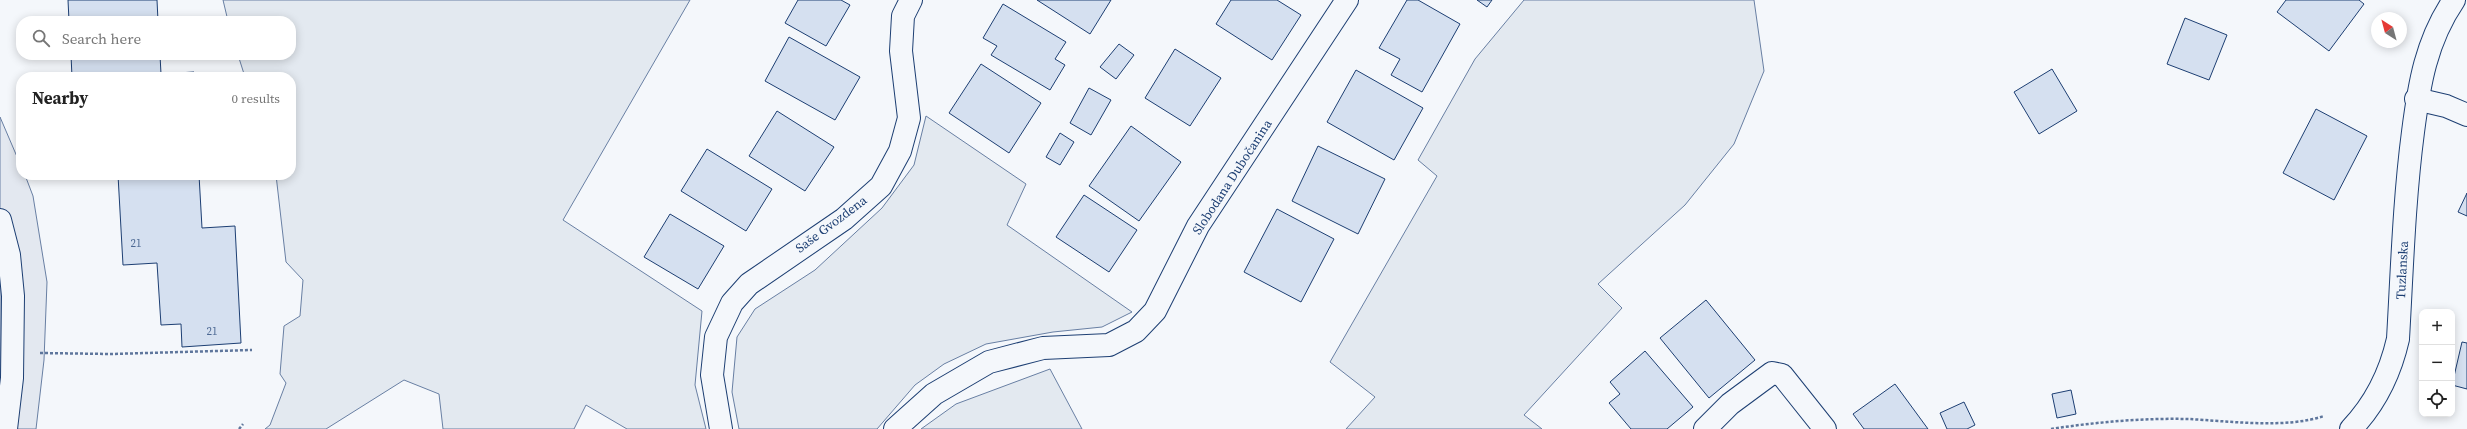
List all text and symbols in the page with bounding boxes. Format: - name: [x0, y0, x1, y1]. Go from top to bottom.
- north arrow: [2371, 12, 2407, 48]
- search box: [16, 16, 296, 60]
- icon: search: [30, 27, 52, 49]
- text: Search here: [62, 28, 141, 49]
- text: Nearby: [32, 86, 88, 110]
- text: 0 results: [232, 90, 280, 107]
- street label: Slobodana Dubočanina: [1188, 116, 1276, 238]
- street label: Saše Gvozdena: [792, 191, 870, 256]
- house number: 21: [131, 236, 142, 251]
- street label: Tuzlanska: [2392, 240, 2412, 300]
- map controls: [2419, 309, 2455, 417]
- button: +: [2419, 309, 2455, 345]
- house number: 21: [207, 324, 218, 339]
- button: −: [2419, 345, 2455, 381]
- button: locate: [2419, 381, 2455, 417]

